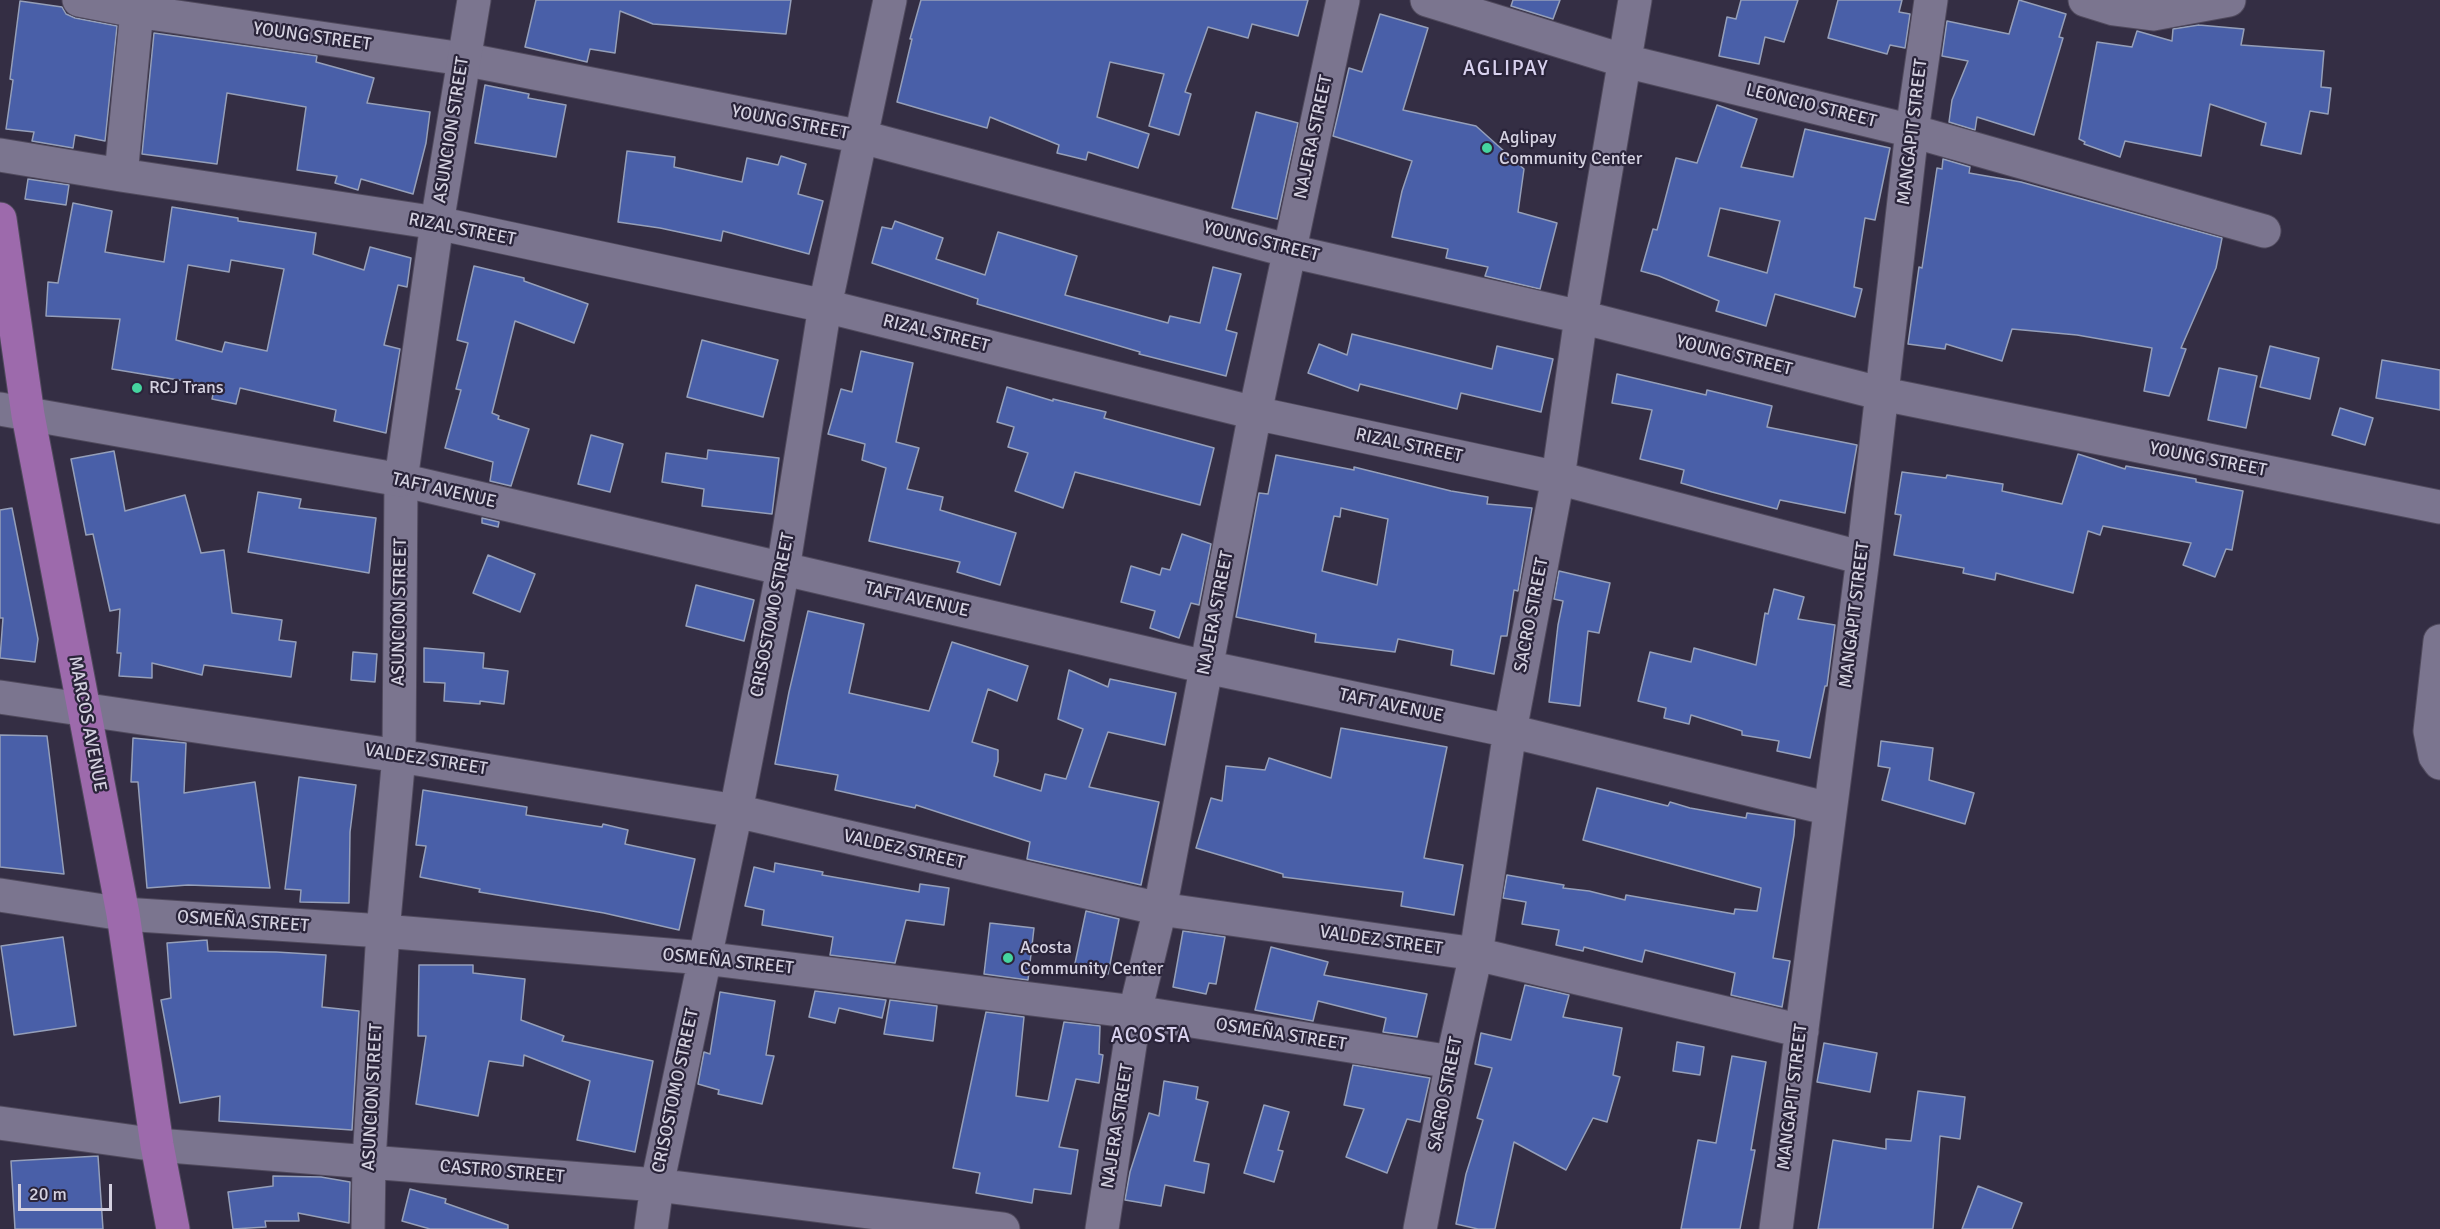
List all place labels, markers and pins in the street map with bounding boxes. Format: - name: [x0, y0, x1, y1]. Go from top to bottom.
- place label: Aglipay Community Center: [1499, 127, 1642, 170]
- marker: Aglipay Community Center: [1480, 141, 1494, 155]
- place label: RCJ Trans: [149, 377, 224, 399]
- marker: RCJ Trans: [130, 381, 144, 395]
- place label: Acosta Community Center: [1020, 937, 1163, 980]
- marker: Acosta Community Center: [1001, 951, 1015, 965]

